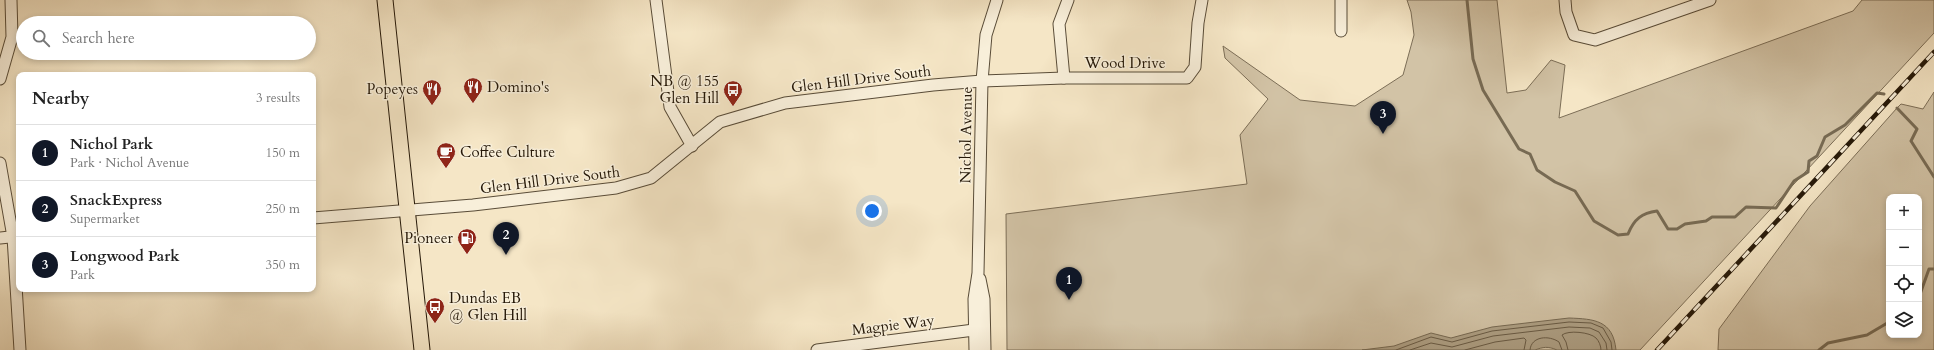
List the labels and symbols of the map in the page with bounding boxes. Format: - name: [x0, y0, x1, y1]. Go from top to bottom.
- street label: Wood Drive: [1083, 53, 1166, 73]
- street label: Glen Hill Drive South: [790, 60, 933, 97]
- place label: NB @ 155 Glen Hill: [650, 71, 719, 108]
- restaurant icon: Domino's: [462, 76, 484, 104]
- place label: Domino's: [487, 77, 549, 97]
- restaurant icon: Popeyes: [421, 78, 443, 106]
- place label: Popeyes: [366, 79, 418, 99]
- bus stop icon: NB @ 155 Glen Hill: [722, 79, 744, 107]
- street label: Nichol Avenue: [955, 86, 977, 184]
- pin: 3: [1370, 101, 1396, 134]
- cafe icon: Coffee Culture: [435, 141, 457, 169]
- place label: Coffee Culture: [460, 142, 555, 162]
- street label: Glen Hill Drive South: [479, 161, 622, 198]
- your location: [862, 201, 882, 221]
- pin: 2: [493, 222, 519, 255]
- fuel station icon: Pioneer: [456, 227, 478, 255]
- place label: Pioneer: [404, 228, 454, 248]
- pin: 1: [1056, 267, 1082, 300]
- place label: Dundas EB @ Glen Hill: [449, 288, 527, 325]
- bus stop icon: Dundas EB @ Glen Hill: [424, 296, 446, 324]
- street label: Magpie Way: [851, 310, 935, 340]

